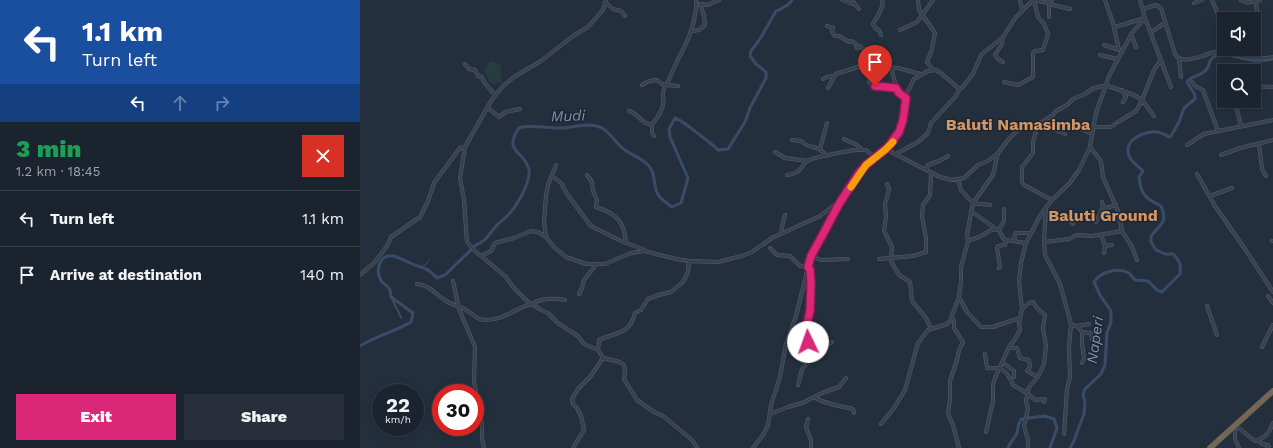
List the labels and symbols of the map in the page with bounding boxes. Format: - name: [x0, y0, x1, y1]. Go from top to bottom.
- pin: [858, 45, 892, 86]
- water label: Mudi: [550, 106, 587, 126]
- district label: Baluti Namasimba: [946, 115, 1091, 134]
- district label: Baluti Ground: [1048, 206, 1158, 225]
- water label: Naperi: [1083, 314, 1107, 365]
- position arrow: [787, 321, 829, 363]
- speed limit sign: 30: [432, 384, 484, 436]

